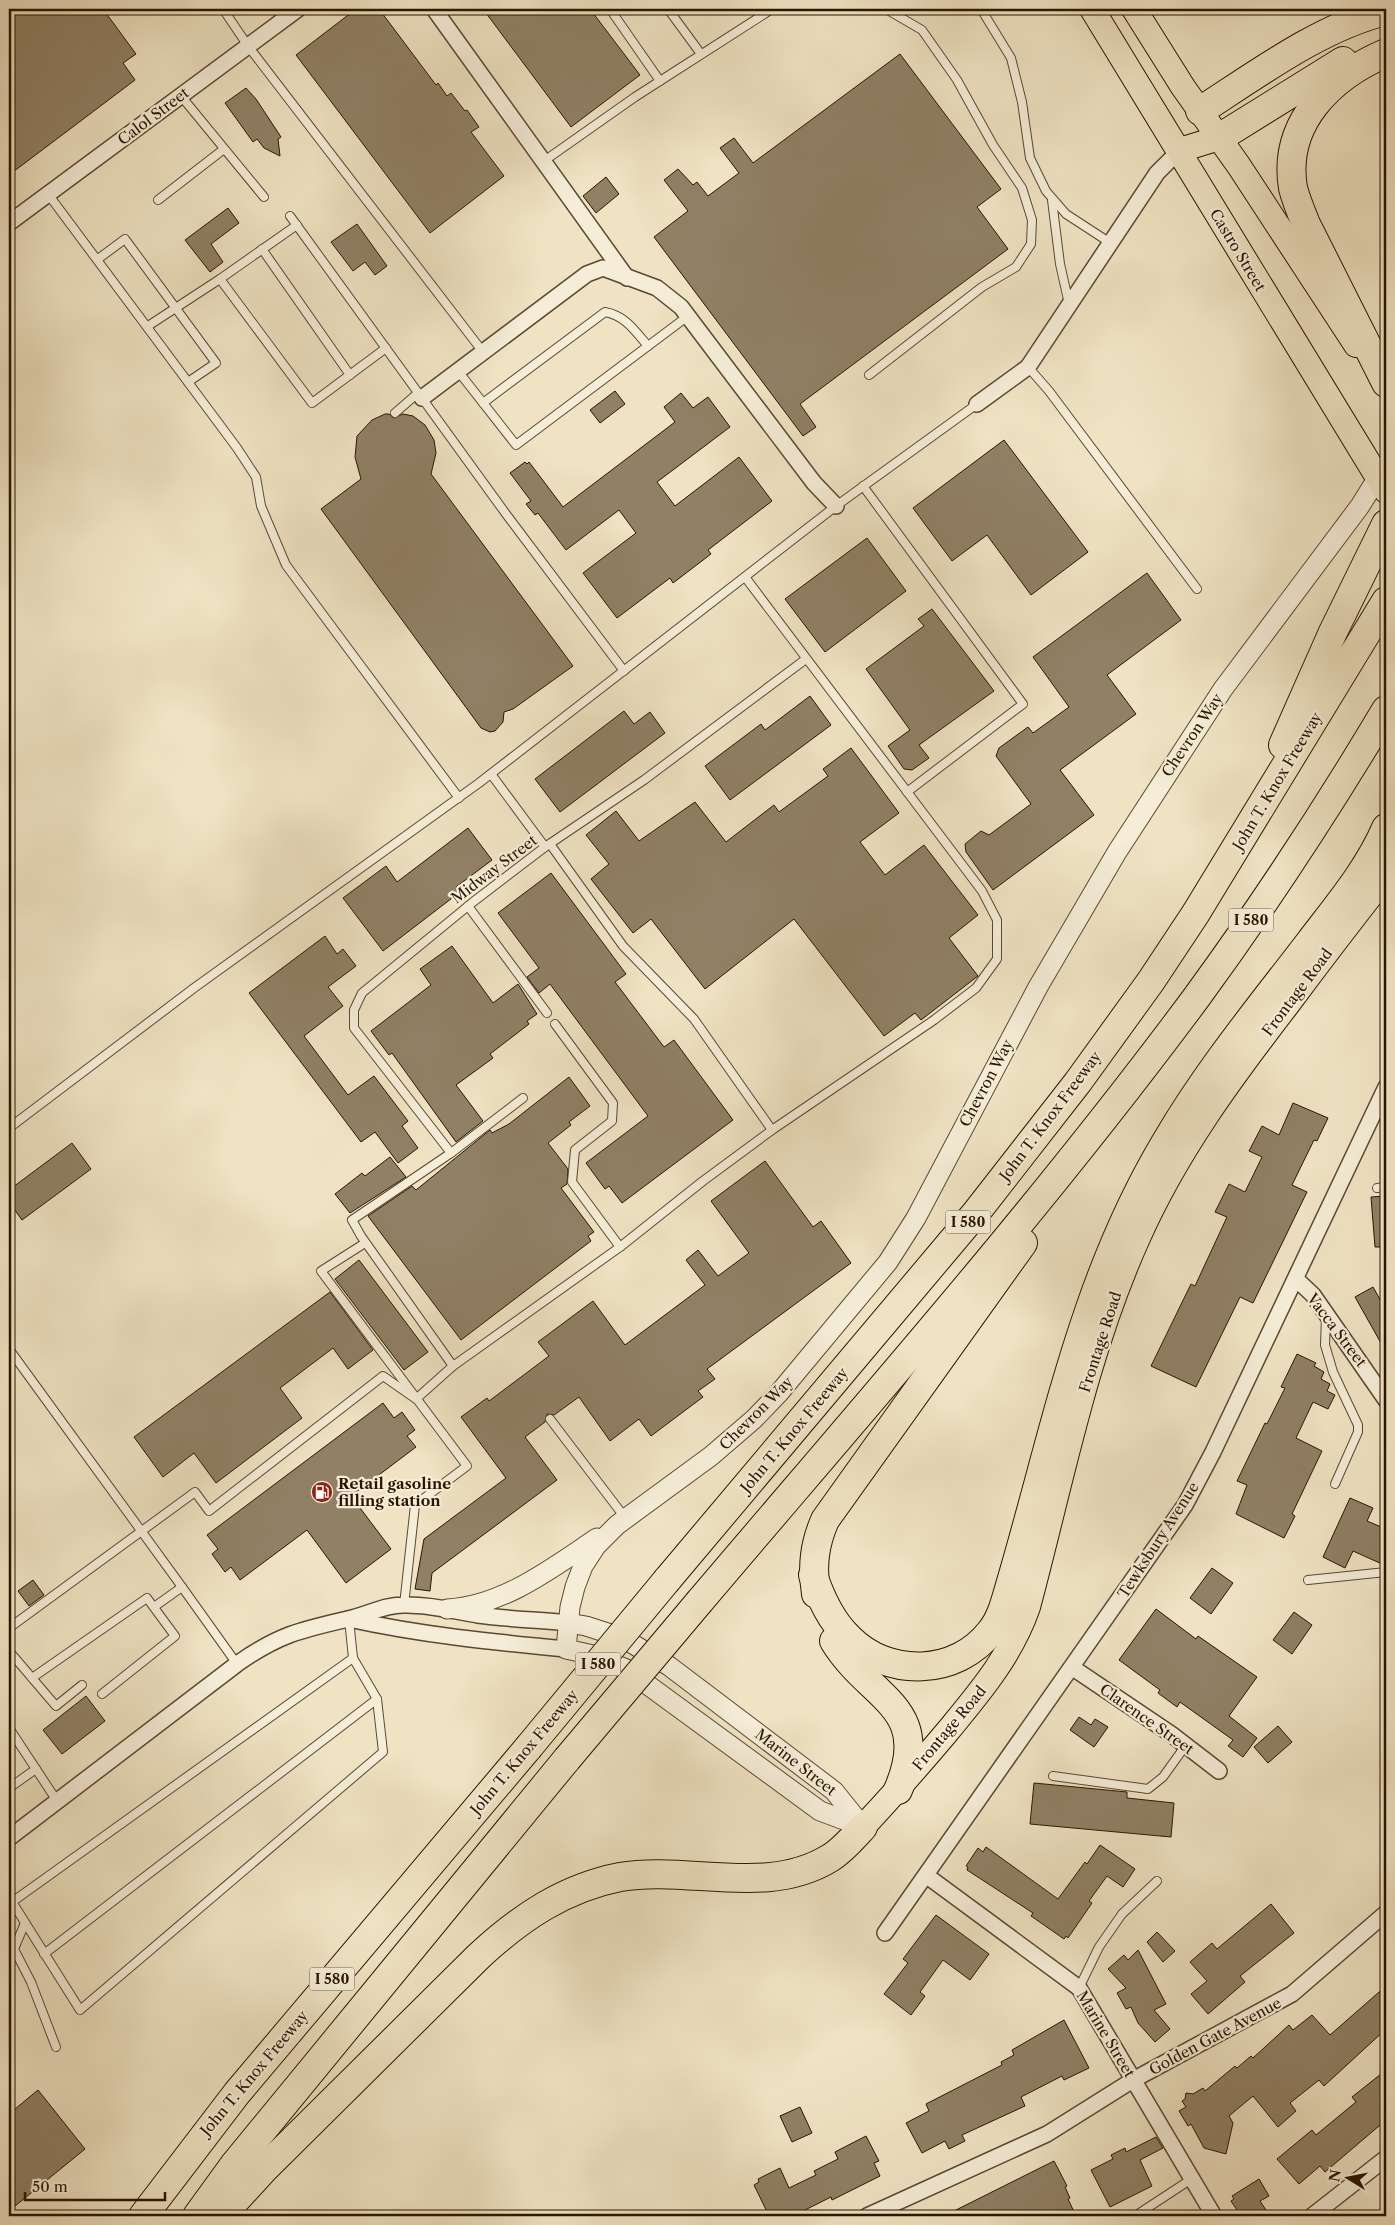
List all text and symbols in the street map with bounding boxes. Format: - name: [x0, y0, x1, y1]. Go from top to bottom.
- street label: Calol Street: [114, 83, 193, 149]
- street label: Castro Street: [1206, 205, 1270, 295]
- street label: Chevron Way: [1157, 689, 1227, 780]
- street label: John T. Knox Freeway: [1227, 708, 1326, 855]
- street label: Midway Street: [447, 830, 541, 907]
- road number: I 580: [1228, 908, 1274, 932]
- street label: Frontage Road: [1258, 944, 1336, 1040]
- street label: Chevron Way: [955, 1035, 1017, 1130]
- street label: John T. Knox Freeway: [994, 1047, 1105, 1186]
- road number: I 580: [946, 1210, 990, 1234]
- street label: Frontage Road: [1075, 1289, 1125, 1395]
- street label: Vacca Street: [1303, 1289, 1371, 1371]
- street label: John T. Knox Freeway: [735, 1363, 852, 1498]
- street label: Chevron Way: [715, 1372, 797, 1454]
- place label: Retail gasoline filling station: [338, 1474, 451, 1510]
- street label: Tewksbury Avenue: [1113, 1478, 1203, 1602]
- fuel station icon: Retail gasoline filling station: [310, 1480, 334, 1504]
- road number: I 580: [576, 1652, 620, 1676]
- street label: Clarence Street: [1096, 1679, 1198, 1759]
- street label: Frontage Road: [908, 1682, 990, 1774]
- street label: John T. Knox Freeway: [465, 1685, 582, 1820]
- street label: Marine Street: [751, 1724, 841, 1800]
- road number: I 580: [310, 1968, 354, 1990]
- street label: Marine Street: [1073, 1987, 1140, 2082]
- street label: Golden Gate Avenue: [1146, 1993, 1284, 2079]
- street label: John T. Knox Freeway: [195, 2006, 312, 2141]
- north arrow: [1322, 2152, 1372, 2202]
- text: N: [1325, 2168, 1345, 2183]
- scale bar: [25, 2170, 165, 2202]
- text: 50 m: [32, 2177, 68, 2196]

